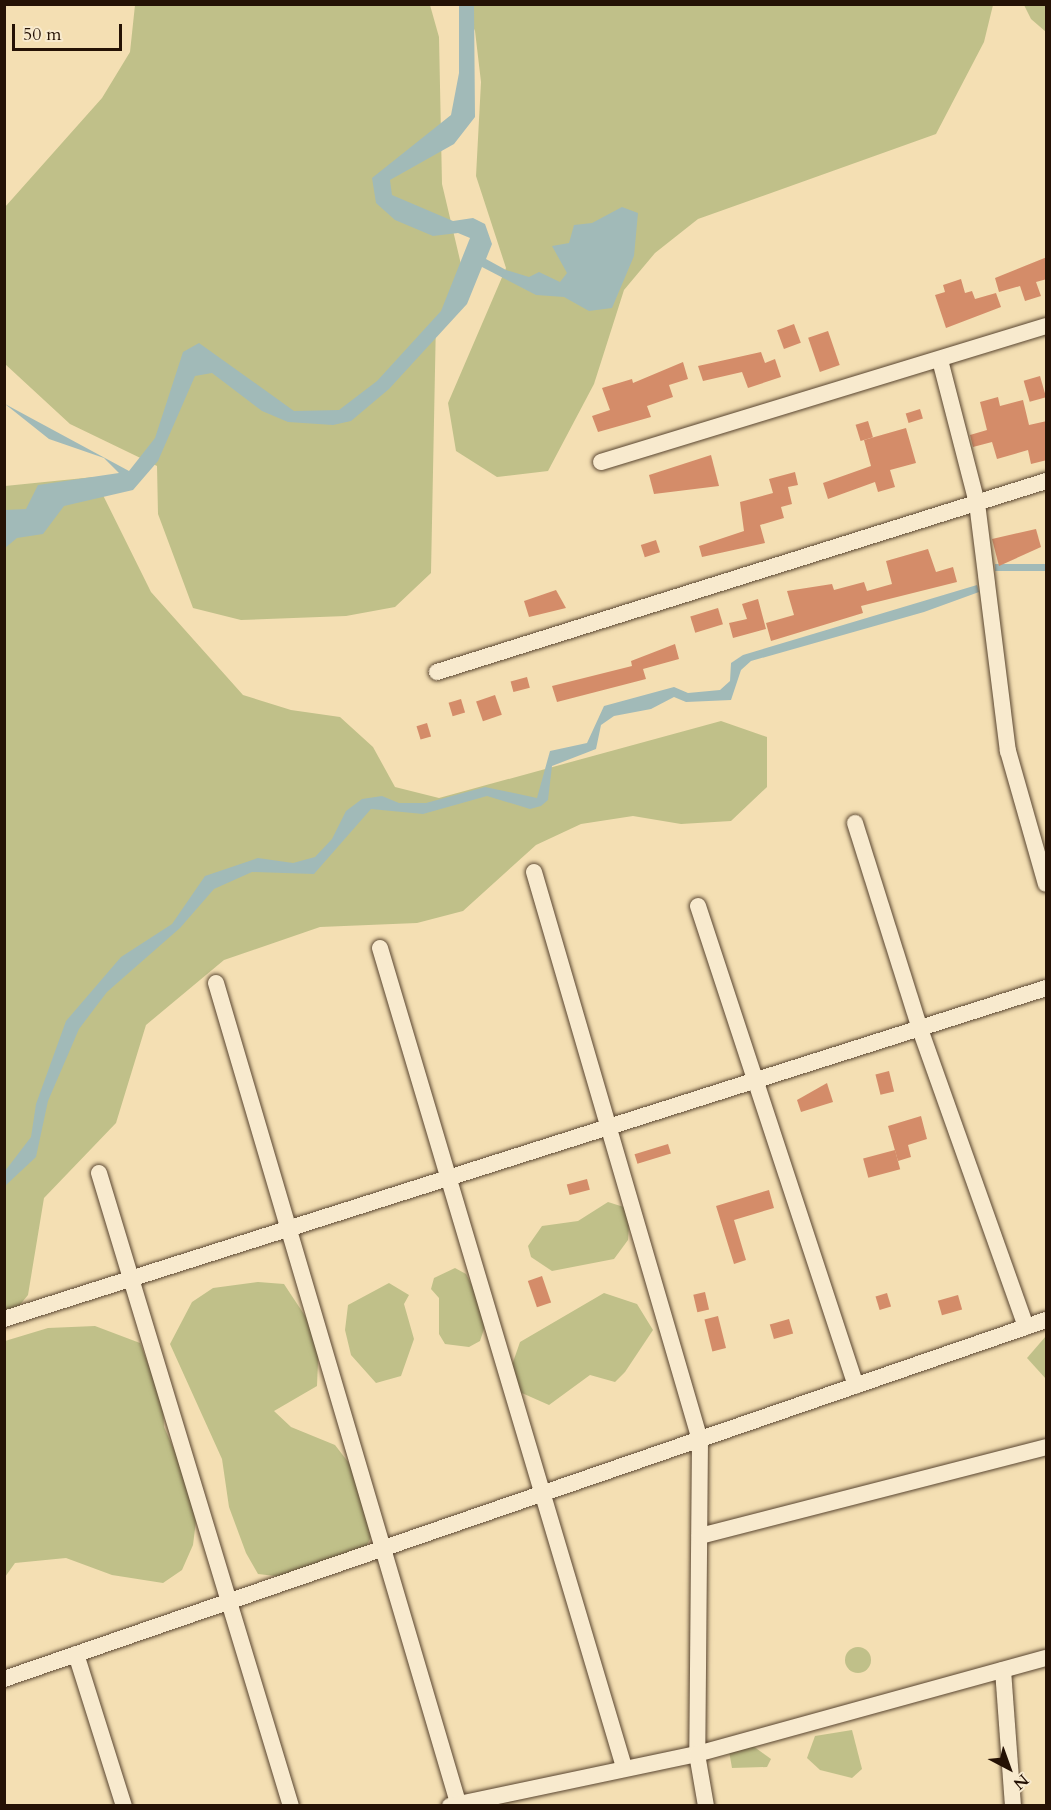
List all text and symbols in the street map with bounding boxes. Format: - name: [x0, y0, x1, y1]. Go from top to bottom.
- scale bar: [15, 12, 124, 50]
- text: 50 m: [23, 22, 62, 47]
- north arrow: [979, 1738, 1039, 1798]
- text: N: [1008, 1769, 1033, 1794]

